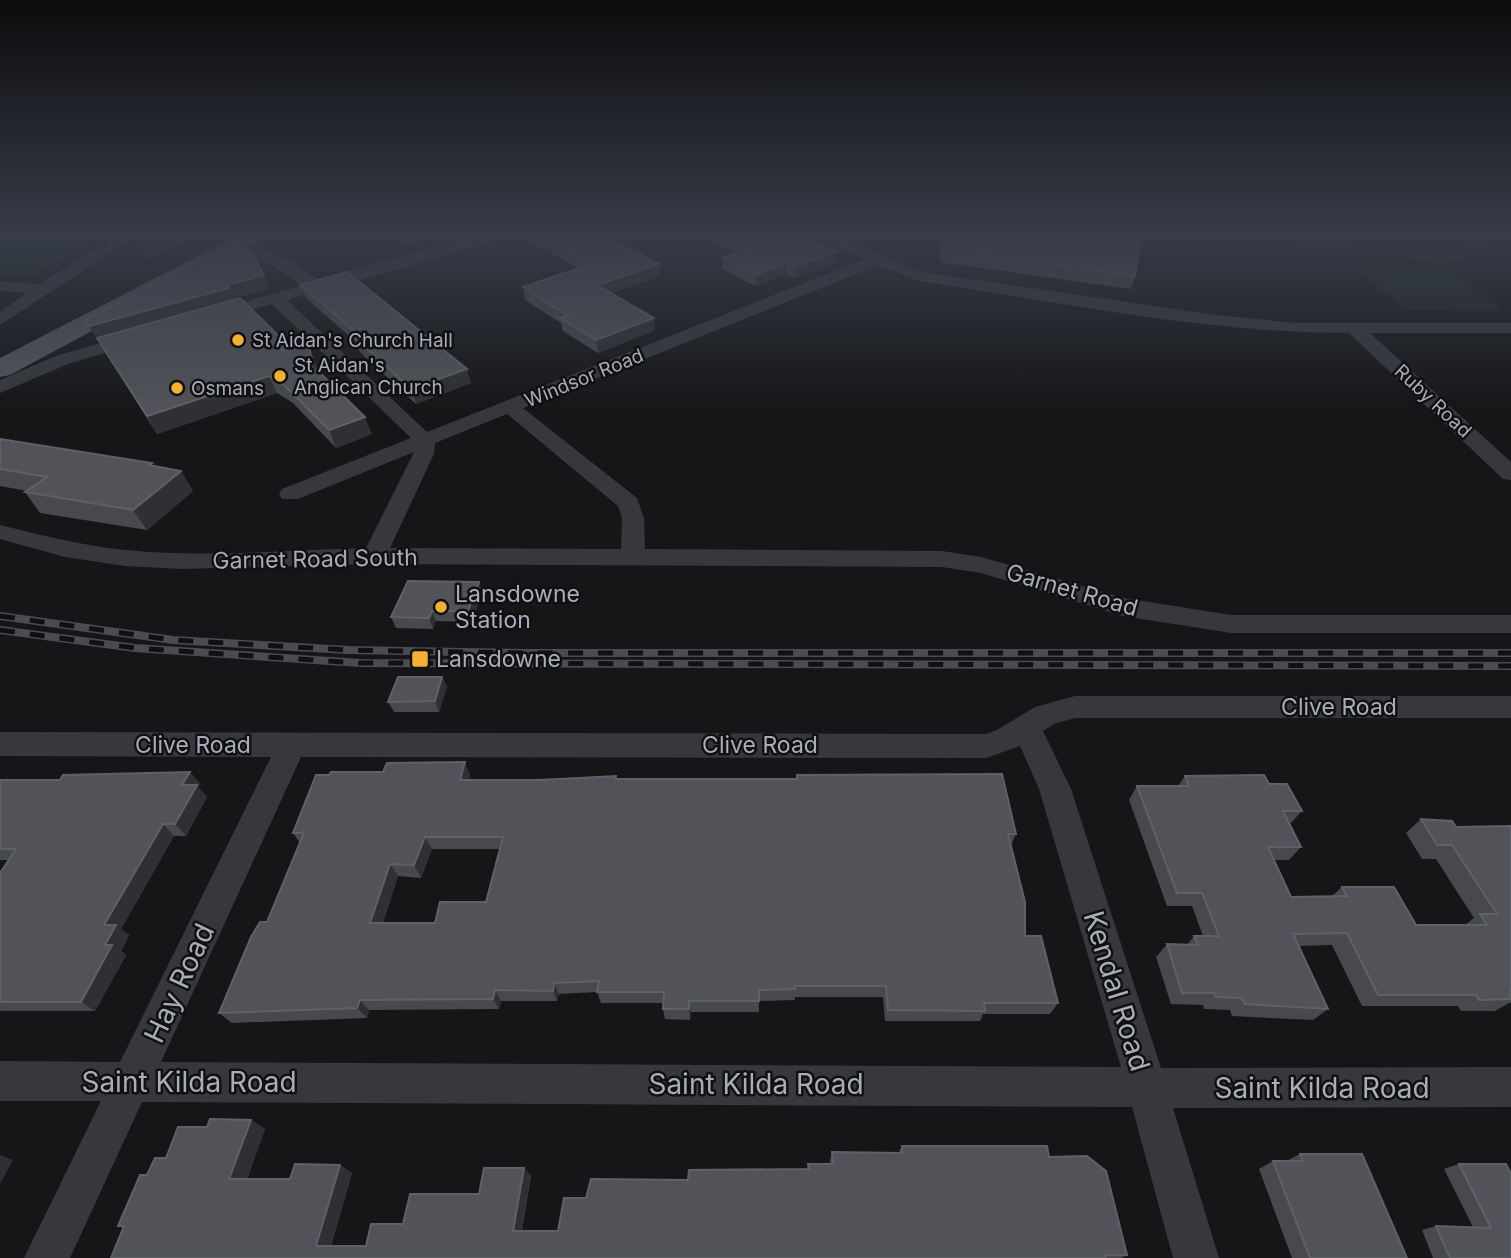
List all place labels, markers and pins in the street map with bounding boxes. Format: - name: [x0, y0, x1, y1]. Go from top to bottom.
- place label: St Aidan's Church Hall: [252, 329, 453, 352]
- marker: St Aidan's Church Hall: [230, 332, 246, 348]
- place label: St Aidan's Anglican Church: [294, 354, 443, 399]
- marker: St Aidan's Anglican Church: [272, 368, 288, 384]
- place label: Osmans: [191, 377, 264, 400]
- marker: Osmans: [169, 380, 185, 396]
- place label: Lansdowne Station: [455, 580, 580, 634]
- marker: Lansdowne Station: [433, 599, 449, 615]
- place label: Lansdowne: [436, 645, 561, 673]
- marker: Lansdowne: [410, 649, 430, 669]

